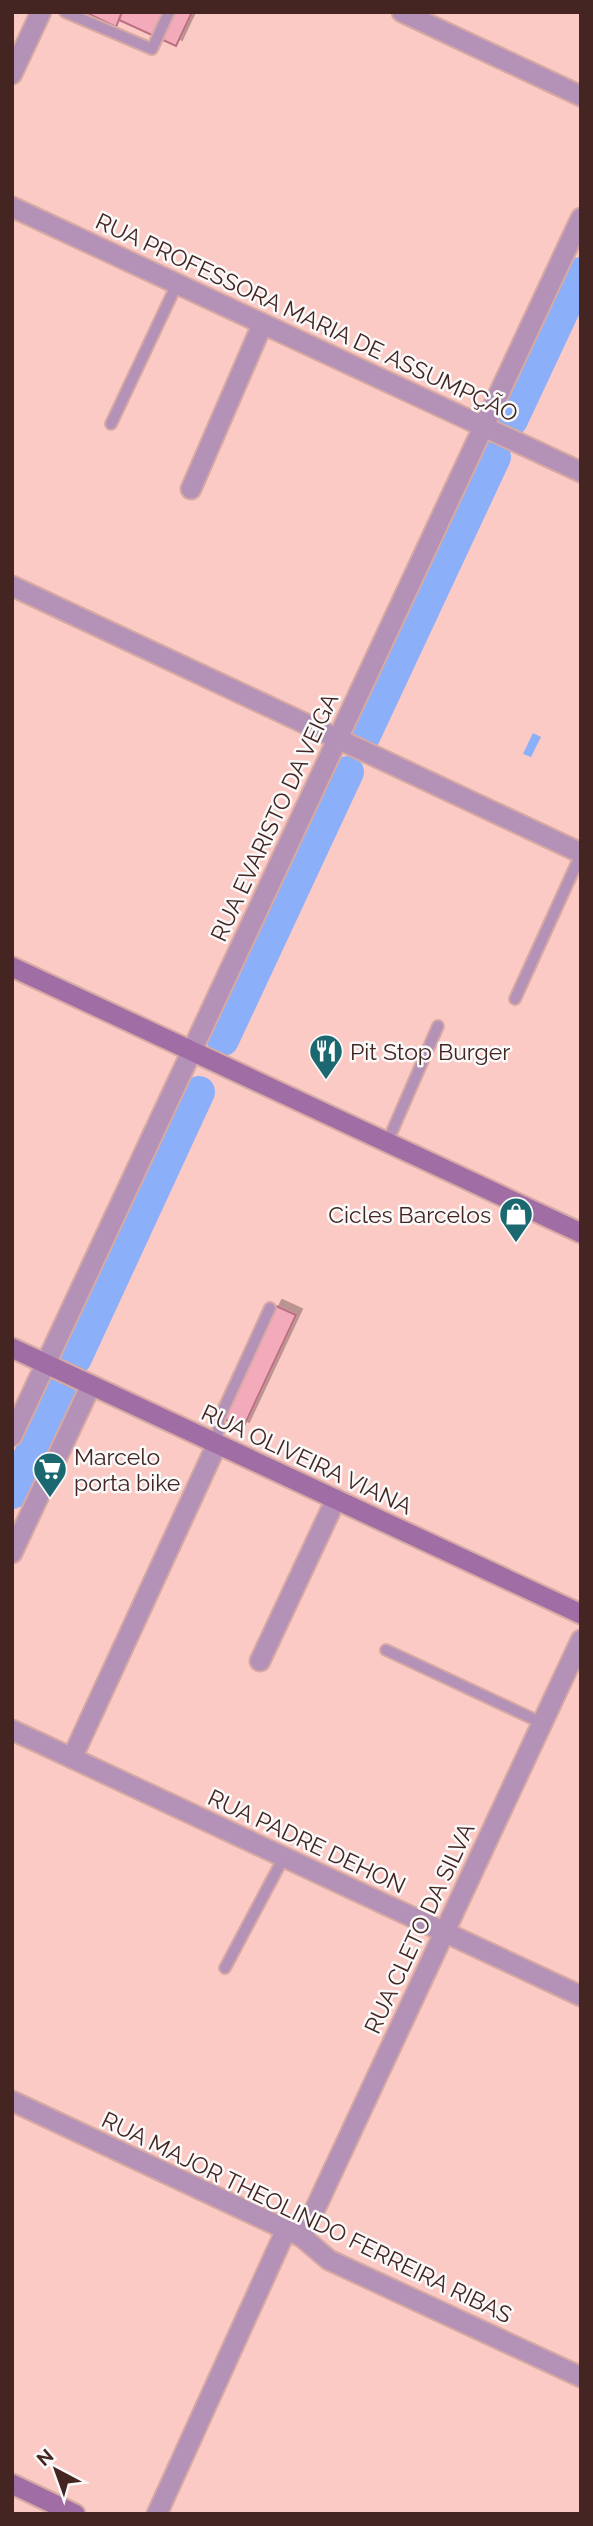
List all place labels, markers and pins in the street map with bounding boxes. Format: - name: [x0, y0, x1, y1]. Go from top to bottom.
- restaurant icon: Pit Stop Burger: [307, 1032, 345, 1081]
- place label: Pit Stop Burger: [350, 1038, 510, 1065]
- shop icon: Cicles Barcelos: [497, 1195, 535, 1244]
- place label: Cicles Barcelos: [328, 1201, 491, 1228]
- place label: Marcelo porta bike: [74, 1443, 180, 1496]
- supermarket icon: Marcelo porta bike: [31, 1450, 69, 1499]

